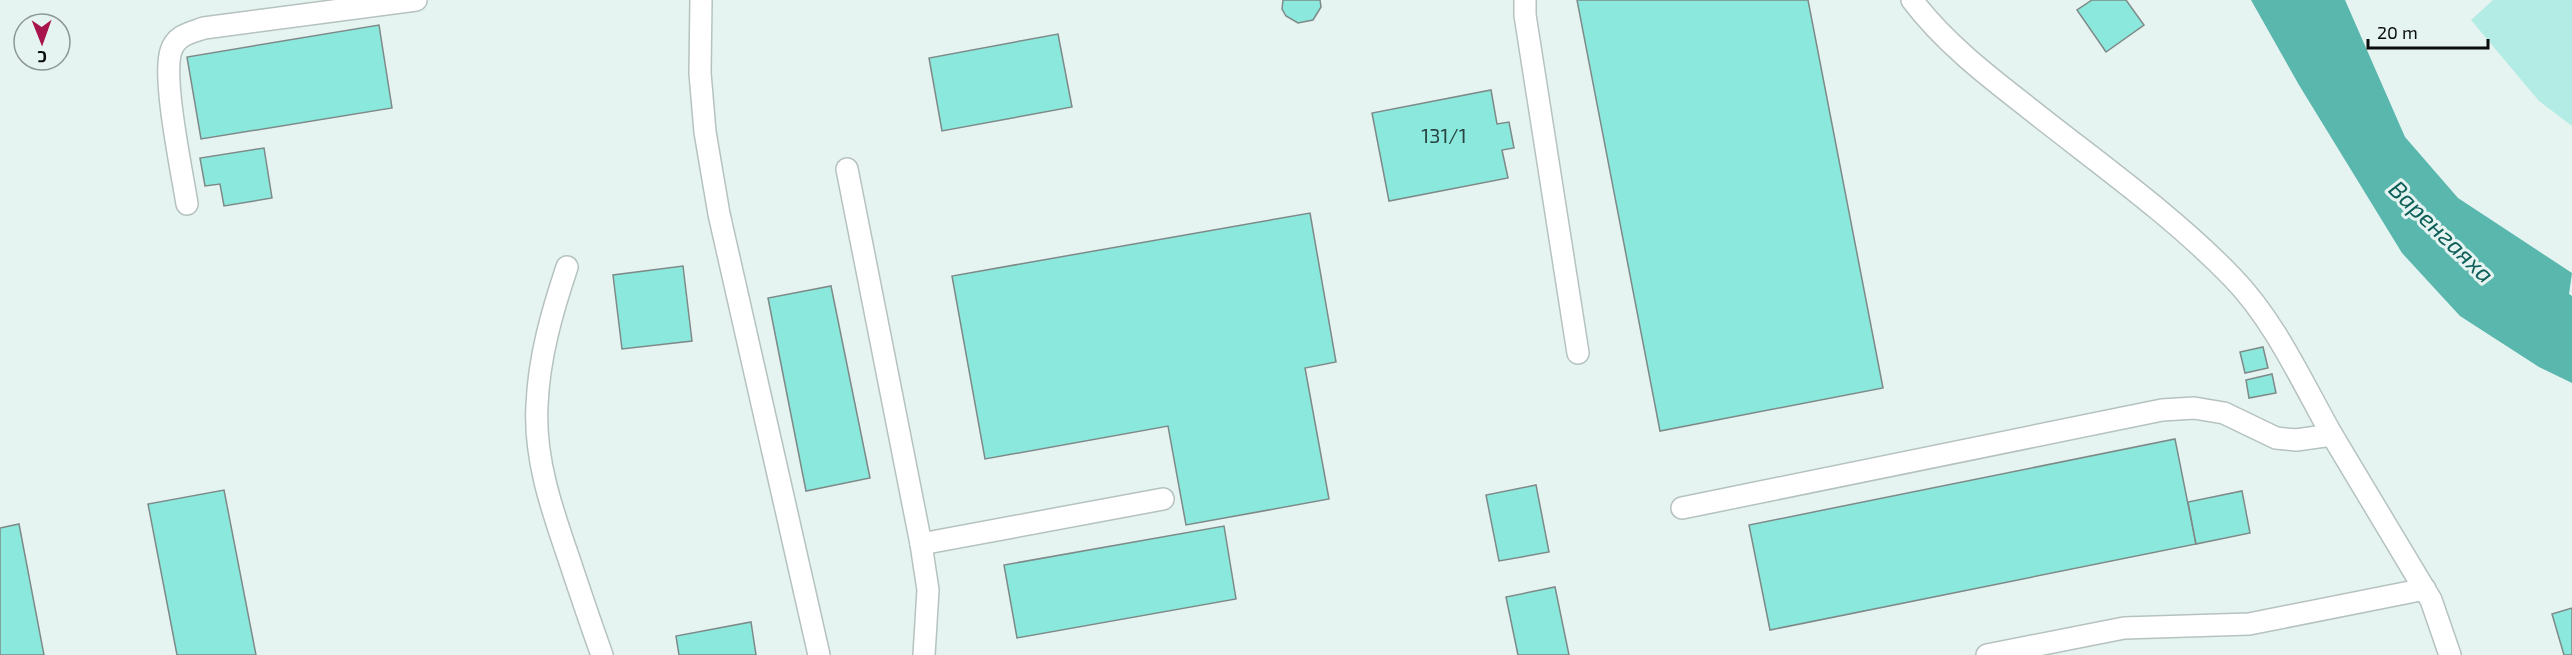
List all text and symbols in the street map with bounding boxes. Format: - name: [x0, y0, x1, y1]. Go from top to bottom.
- north arrow: [12, 12, 72, 72]
- scale bar: [2368, 12, 2488, 50]
- text: 20 m: [2377, 21, 2418, 43]
- text: С: [37, 48, 47, 67]
- house number: 131/1: [1421, 123, 1467, 147]
- water label: Варенгаяха: [2384, 174, 2501, 288]

